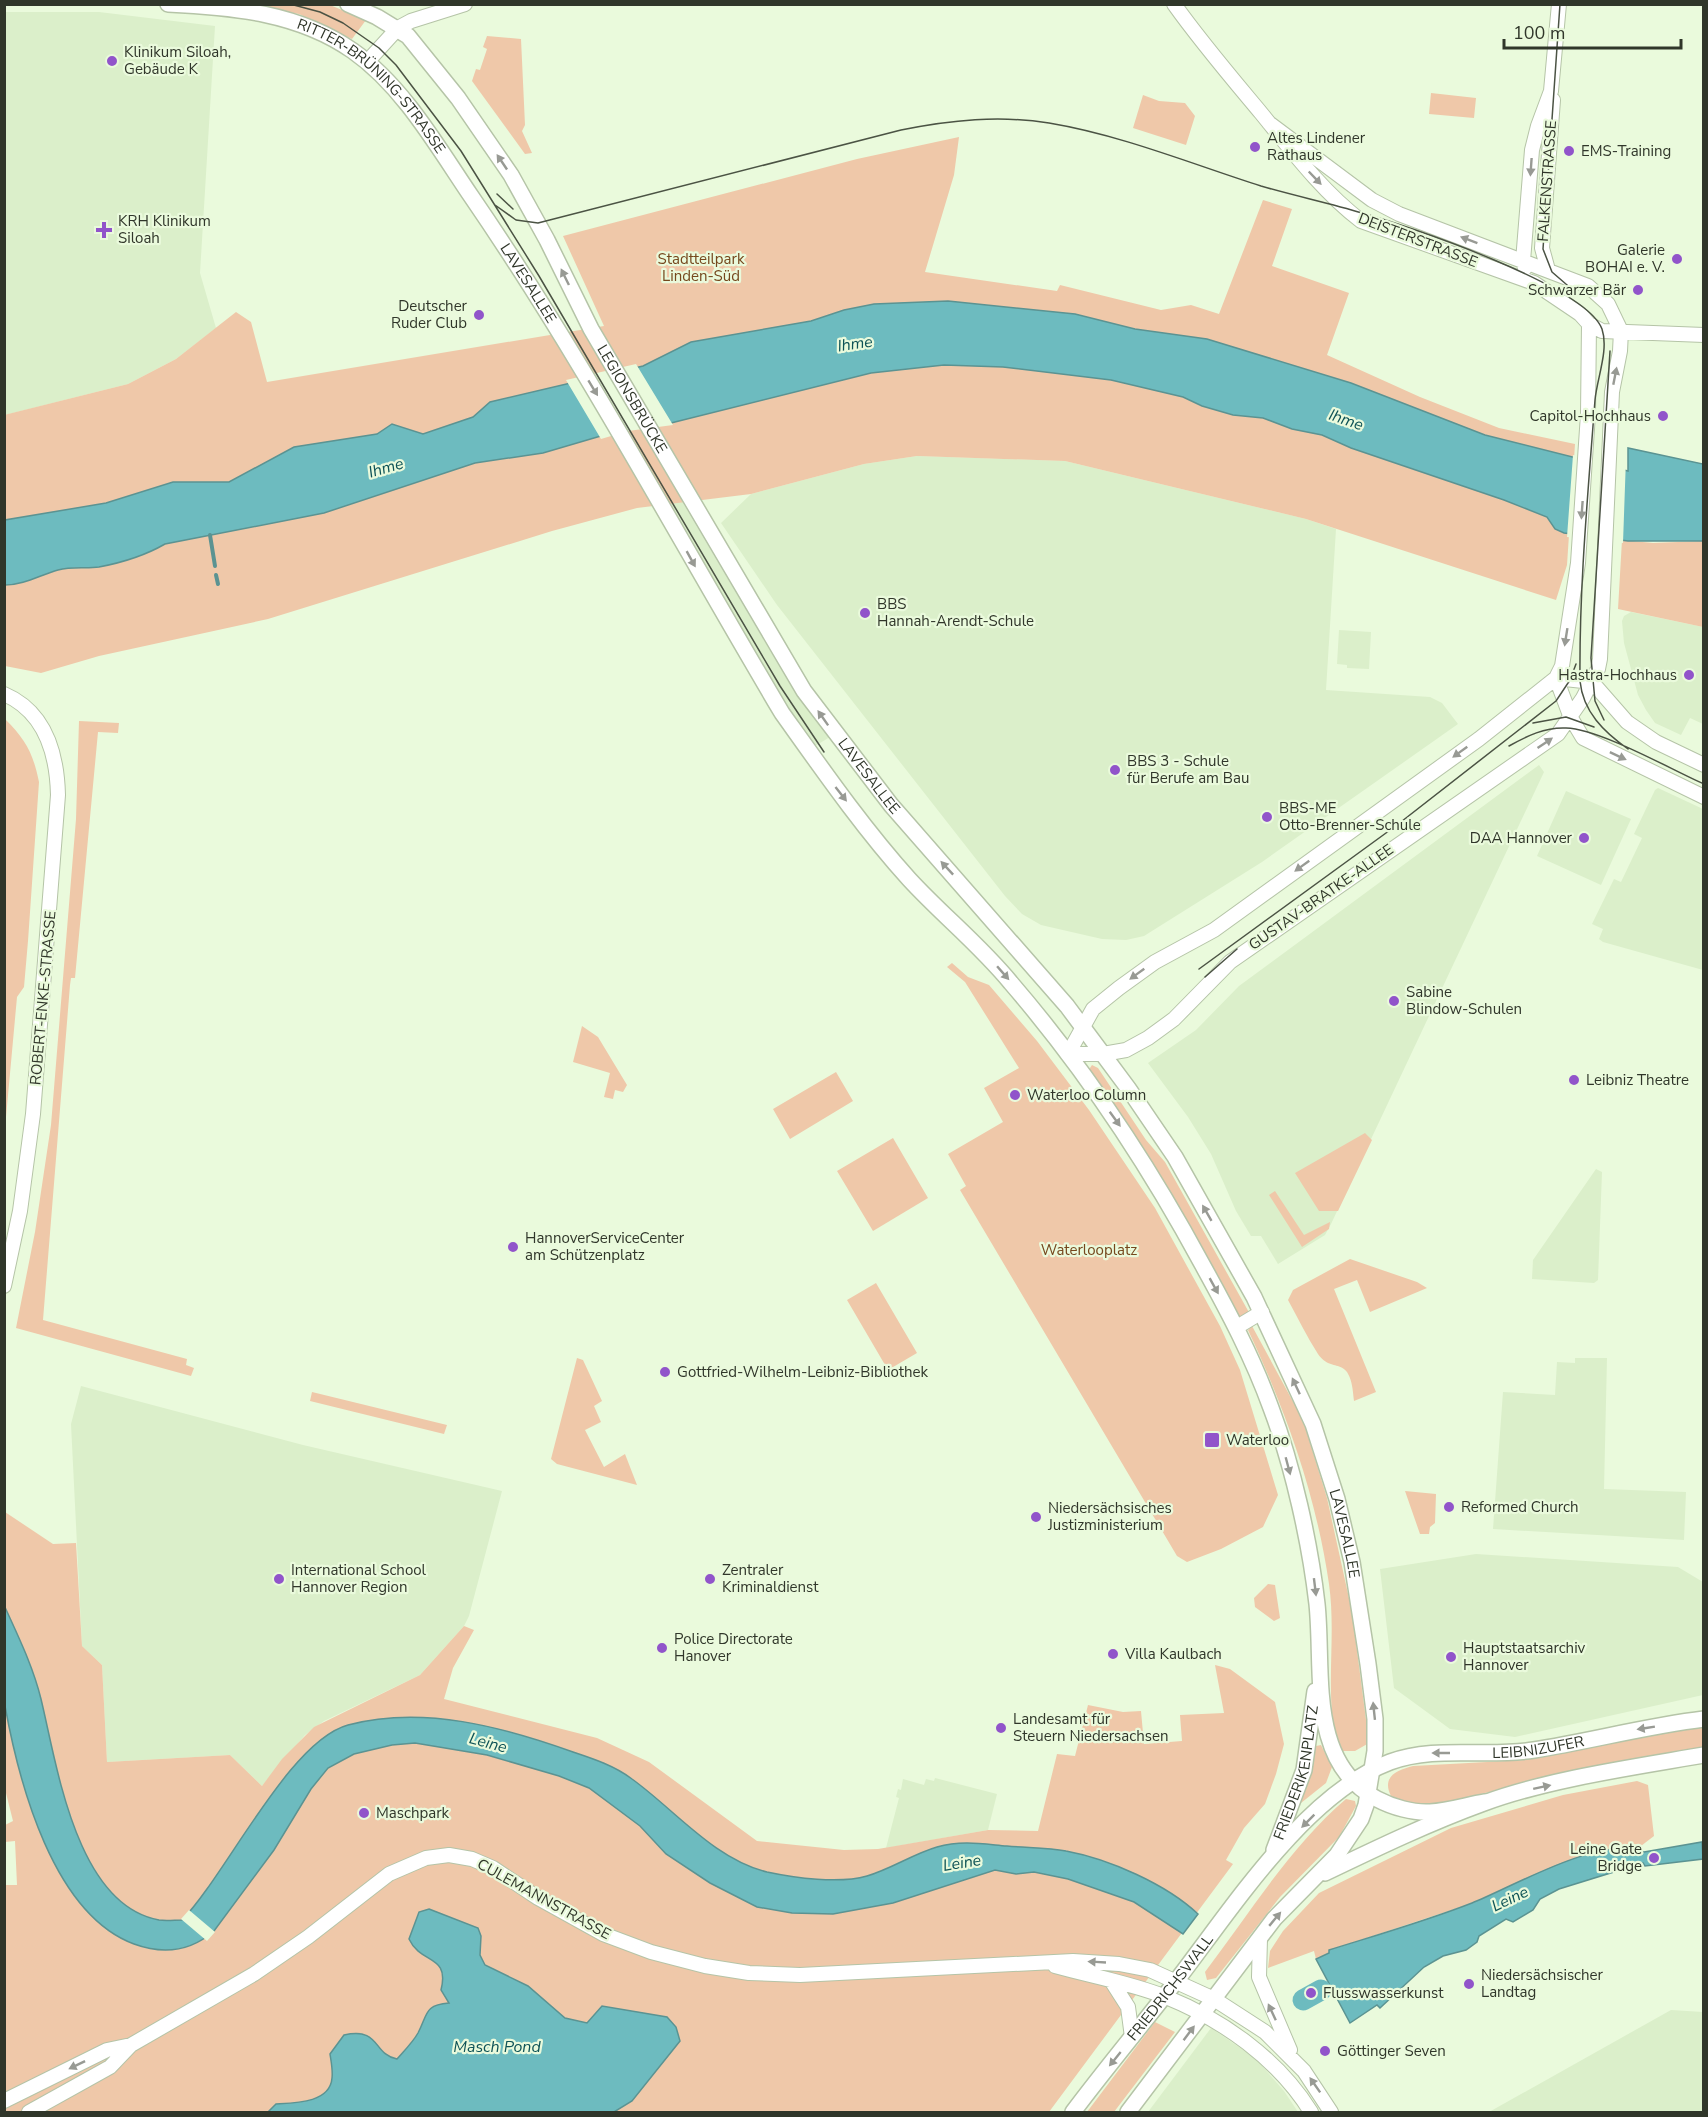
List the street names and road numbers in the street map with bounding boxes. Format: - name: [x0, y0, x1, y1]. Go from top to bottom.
- street label: RITTER-BRÜNING-STRASSE: [294, 14, 450, 157]
- street label: FALKENSTRASSE: [1533, 120, 1561, 242]
- street label: DEISTERSTRASSE: [1355, 208, 1481, 272]
- street label: LAVESALLEE: [495, 239, 561, 327]
- street label: LEGIONSBRÜCKE: [592, 341, 672, 457]
- street label: LAVESALLEE: [833, 734, 905, 818]
- street label: GUSTAV-BRATKE-ALLEE: [1245, 839, 1397, 955]
- street label: ROBERT-ENKE-STRASSE: [25, 910, 61, 1086]
- street label: LAVESALLEE: [1324, 1486, 1364, 1579]
- street label: FRIEDERIKENPLATZ: [1269, 1704, 1323, 1843]
- street label: LEIBNIZUFER: [1492, 1731, 1586, 1763]
- street label: CULEMANNSTRASSE: [474, 1854, 614, 1944]
- street label: FRIEDRICHSWALL: [1123, 1931, 1218, 2045]

